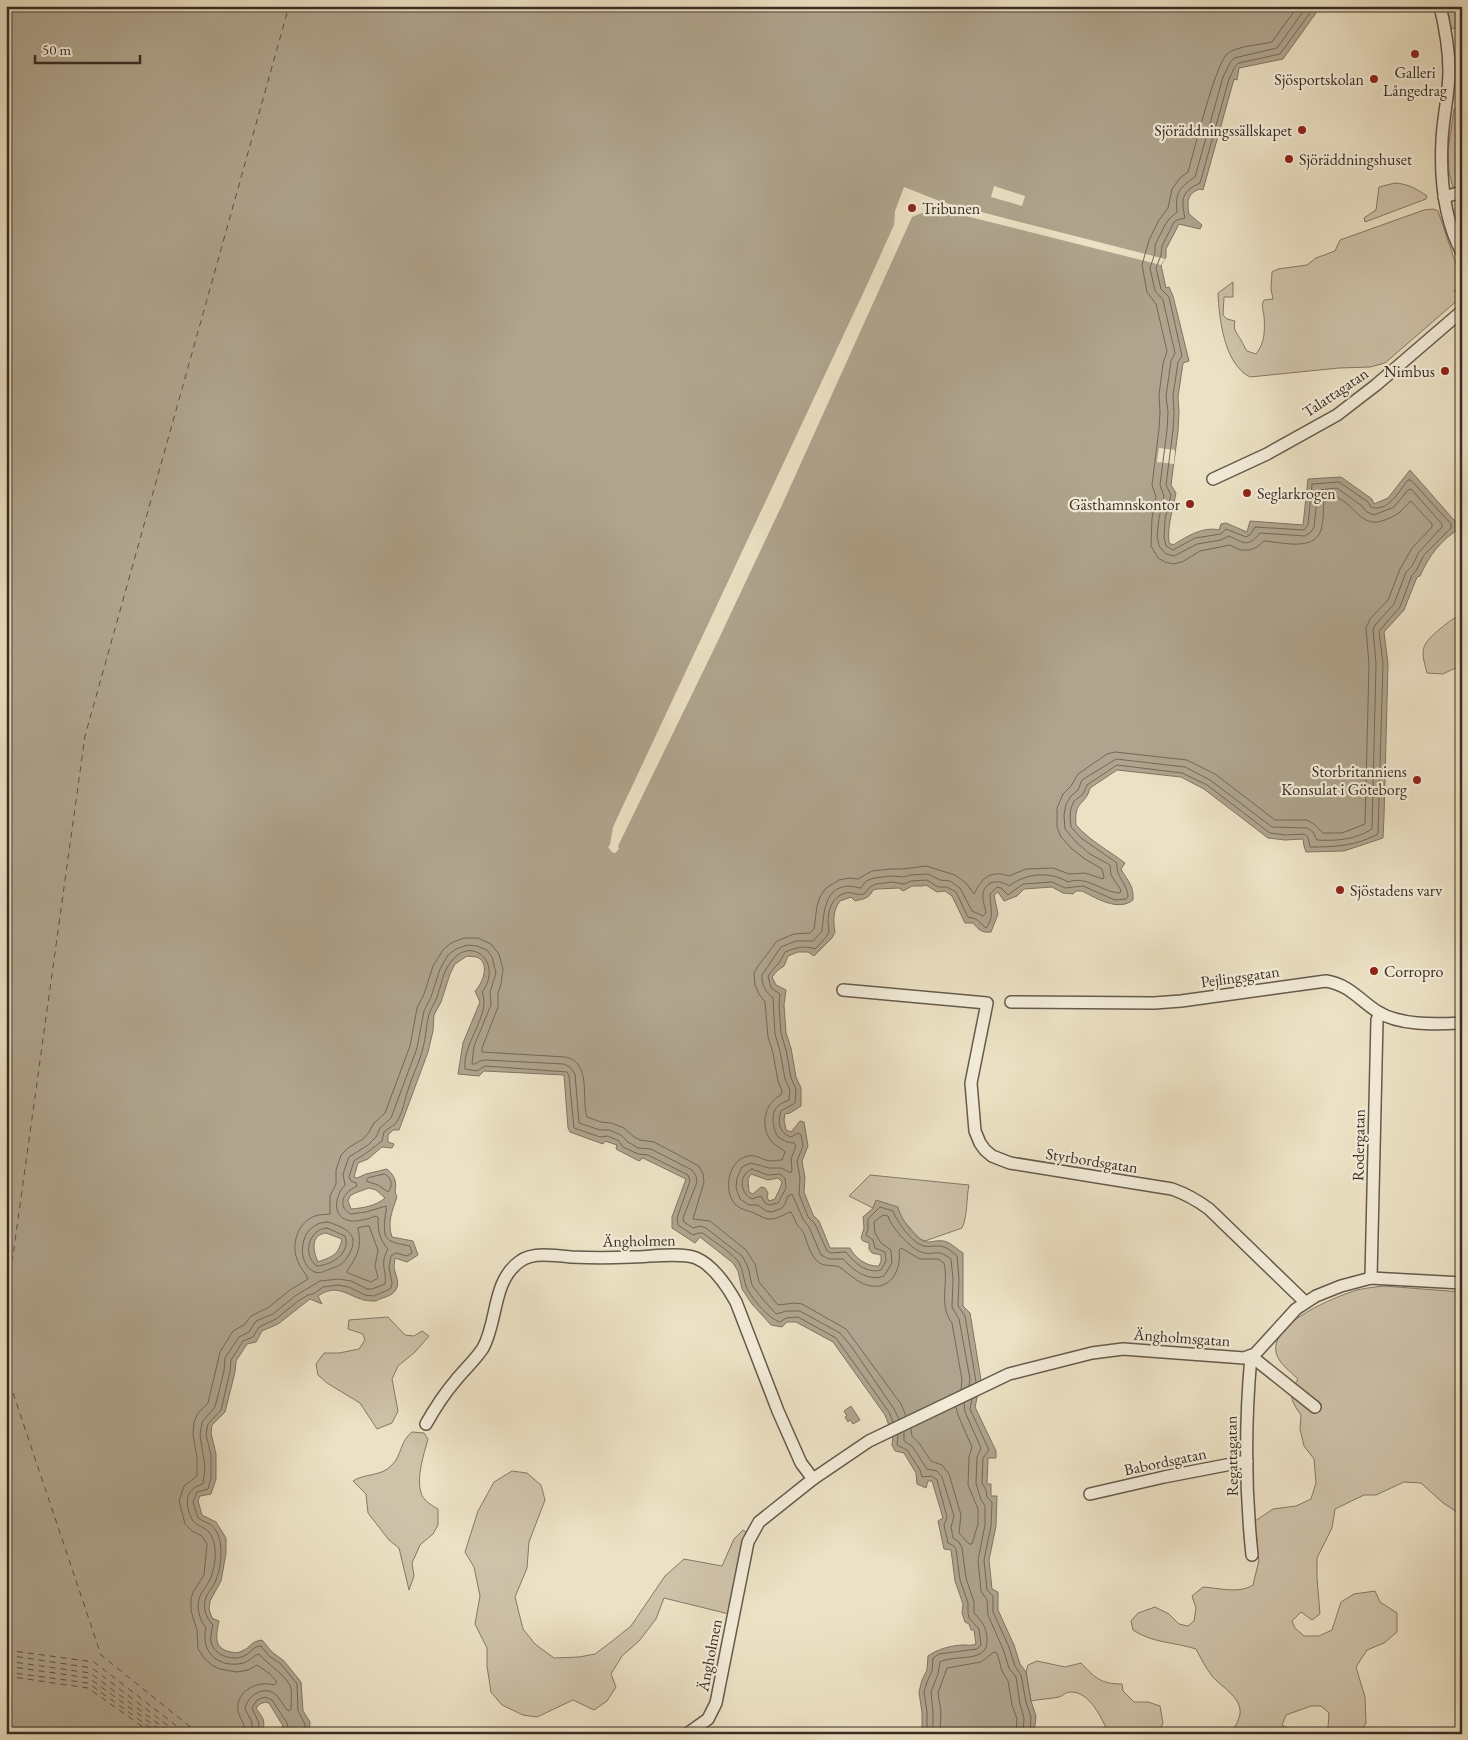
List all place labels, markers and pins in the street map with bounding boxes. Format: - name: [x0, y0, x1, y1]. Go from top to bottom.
- marker: Galleri Långedrag: [1409, 48, 1421, 60]
- place label: Galleri Långedrag: [1383, 62, 1448, 101]
- place label: Sjösportskolan: [1274, 69, 1365, 90]
- marker: Sjösportskolan: [1368, 73, 1380, 85]
- place label: Sjöräddningssällskapet: [1154, 120, 1292, 141]
- marker: Sjöräddningssällskapet: [1296, 124, 1308, 136]
- place label: Sjöräddningshuset: [1299, 149, 1412, 170]
- marker: Sjöräddningshuset: [1283, 153, 1295, 165]
- place label: Tribunen: [922, 198, 981, 219]
- marker: Tribunen: [906, 202, 918, 214]
- place label: Nimbus: [1384, 361, 1435, 382]
- marker: Nimbus: [1439, 365, 1451, 377]
- place label: Seglarkrogen: [1257, 483, 1336, 504]
- marker: Seglarkrogen: [1241, 487, 1253, 499]
- place label: Gästhamnskontor: [1069, 494, 1181, 515]
- marker: Gästhamnskontor: [1184, 498, 1196, 510]
- place label: Storbritanniens Konsulat i Göteborg: [1281, 761, 1408, 800]
- marker: Storbritanniens Konsulat i Göteborg: [1411, 774, 1423, 786]
- place label: Sjöstadens varv: [1350, 880, 1443, 901]
- marker: Sjöstadens varv: [1334, 884, 1346, 896]
- place label: Corropro: [1384, 961, 1444, 982]
- marker: Corropro: [1368, 965, 1380, 977]

